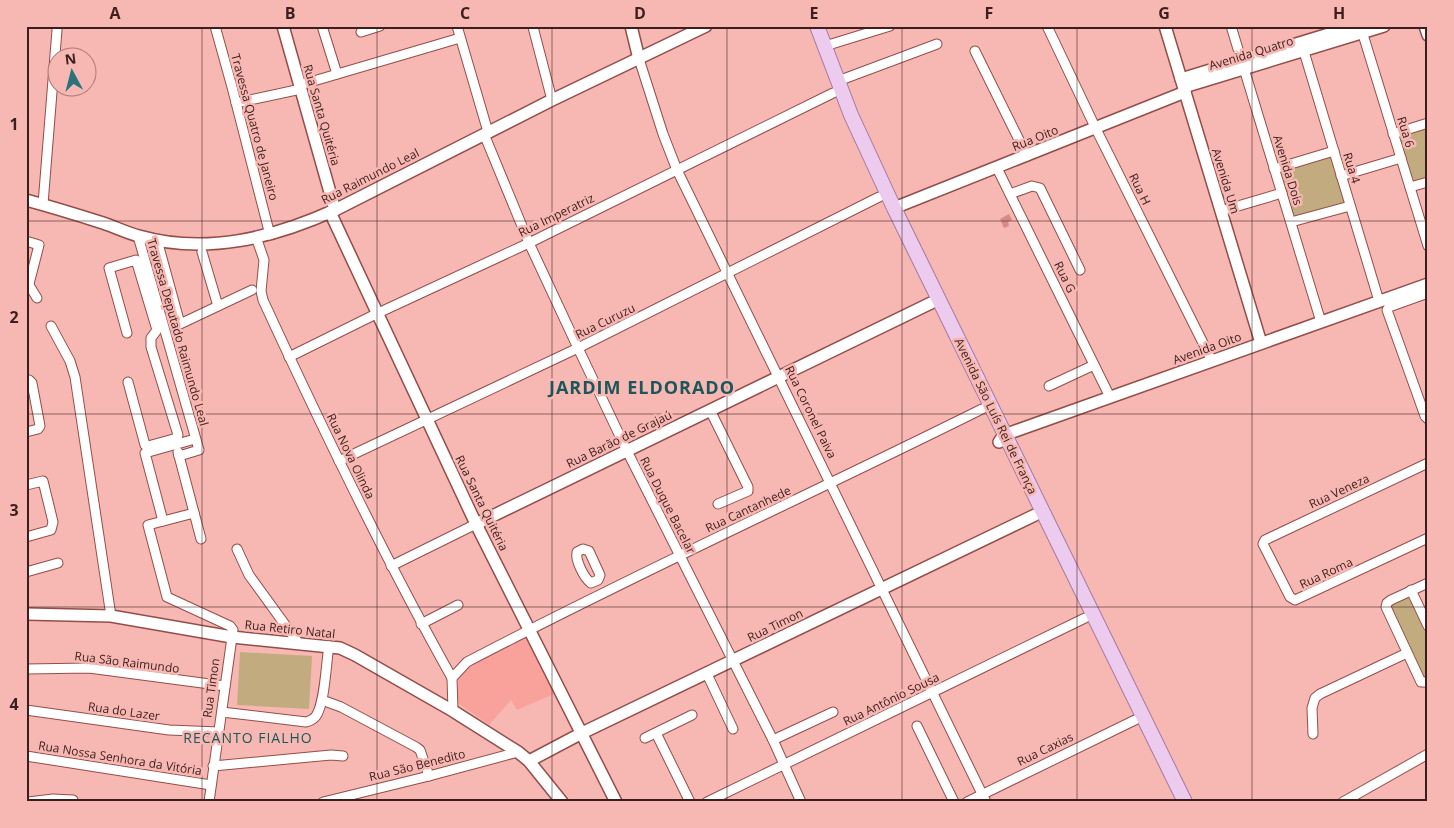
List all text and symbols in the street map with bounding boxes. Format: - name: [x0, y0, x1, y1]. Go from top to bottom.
- text: A: [109, 2, 121, 24]
- text: B: [285, 2, 295, 24]
- text: C: [460, 2, 470, 24]
- text: D: [634, 2, 646, 24]
- text: E: [810, 2, 819, 24]
- text: F: [985, 2, 993, 24]
- text: G: [1158, 2, 1170, 24]
- text: H: [1333, 2, 1345, 24]
- street label: Avenida Quatro: [1207, 32, 1295, 74]
- north arrow: [48, 48, 98, 98]
- text: N: [64, 48, 77, 69]
- street label: Travessa Quatro de Janeiro: [227, 52, 283, 202]
- street label: Rua Santa Quitéria: [299, 62, 345, 168]
- text: 1: [9, 113, 19, 135]
- street label: Rua 6: [1393, 114, 1419, 150]
- street label: Rua Oito: [1009, 121, 1061, 155]
- street label: Avenida Dois: [1269, 133, 1307, 207]
- street label: Rua Raimundo Leal: [318, 144, 422, 208]
- street label: Avenida Um: [1208, 146, 1244, 216]
- street label: Rua 4: [1339, 150, 1365, 186]
- street label: Rua H: [1125, 170, 1155, 208]
- street label: Rua Imperatriz: [515, 189, 597, 241]
- street label: Travessa Deputado Raimundo Leal: [143, 236, 213, 428]
- street label: Rua G: [1050, 258, 1080, 296]
- street label: Rua Curuzu: [572, 299, 638, 343]
- text: 2: [9, 306, 19, 328]
- street label: Avenida Oito: [1170, 328, 1244, 368]
- street label: Avenida São Luís Rei de França: [951, 335, 1041, 497]
- street label: Rua Coronel Paiva: [781, 363, 841, 461]
- district label: JARDIM ELDORADO: [547, 375, 735, 399]
- street label: Rua Barão de Grajaú: [563, 406, 675, 472]
- street label: Rua Nova Olinda: [323, 410, 379, 502]
- street label: Rua Santa Quitéria: [451, 452, 513, 554]
- street label: Rua Duque Bacelar: [636, 454, 700, 556]
- street label: Rua Veneza: [1306, 470, 1372, 512]
- street label: Rua Cantanhede: [702, 482, 794, 536]
- text: 3: [9, 499, 19, 521]
- street label: Rua Roma: [1297, 553, 1355, 593]
- street label: Rua Timon: [744, 604, 806, 646]
- street label: Rua Retiro Natal: [244, 616, 336, 642]
- street label: Rua São Raimundo: [74, 647, 180, 677]
- street label: Rua Timon: [198, 657, 224, 719]
- street label: Rua Antônio Sousa: [840, 668, 942, 730]
- text: 4: [9, 693, 19, 715]
- street label: Rua do Lazer: [87, 698, 161, 724]
- district label: RECANTO FIALHO: [183, 728, 313, 747]
- street label: Rua Caxias: [1014, 728, 1076, 770]
- street label: Rua Nossa Senhora da Vitória: [37, 737, 203, 779]
- street label: Rua São Benedito: [367, 745, 467, 785]

